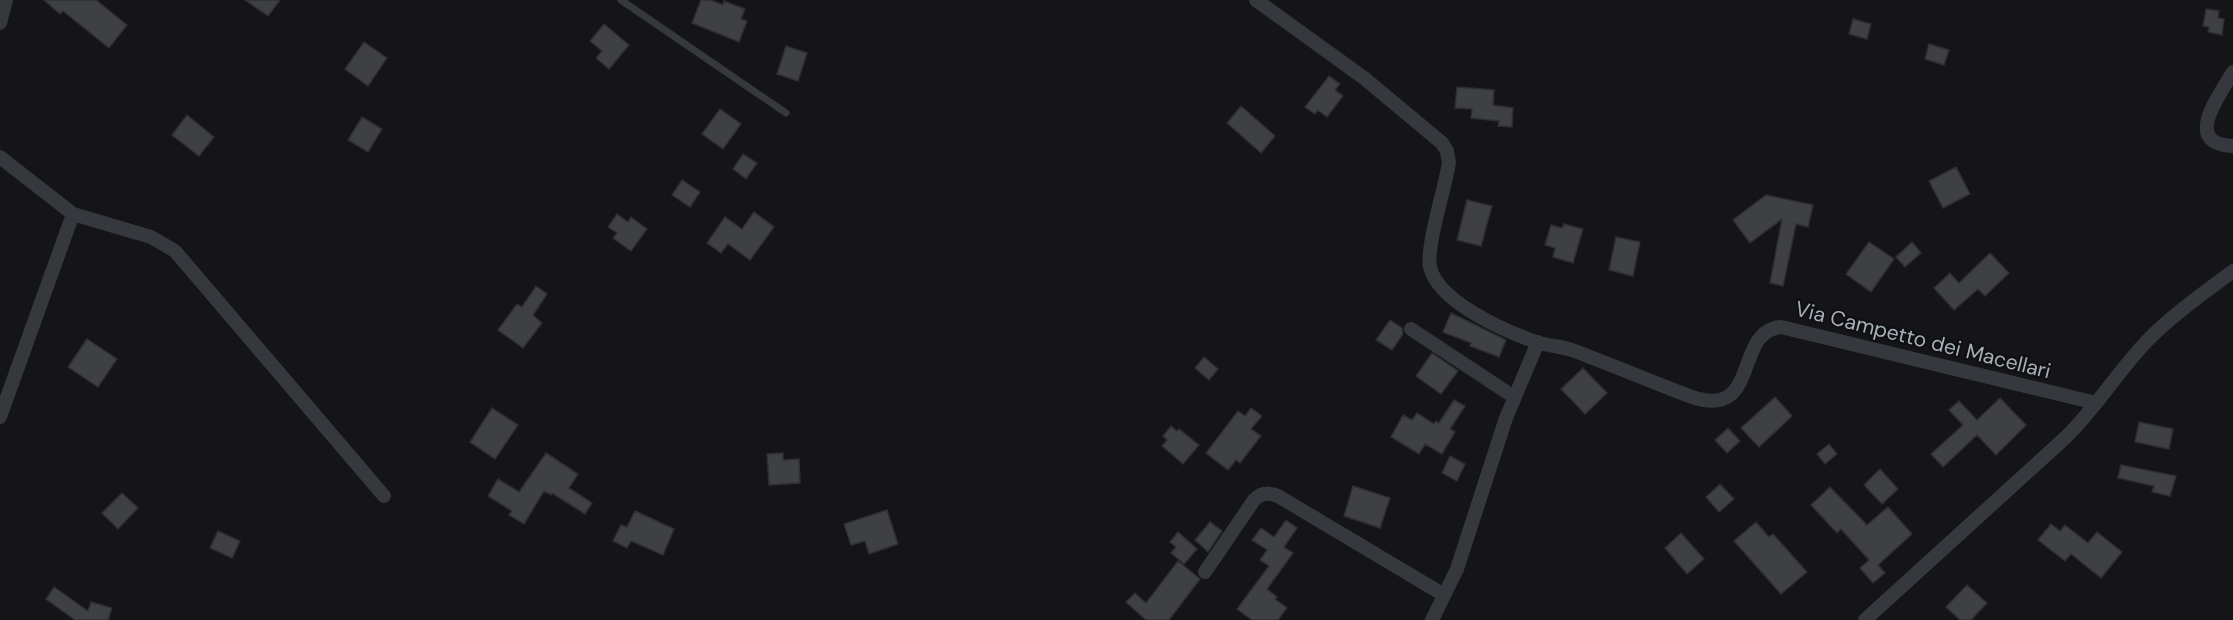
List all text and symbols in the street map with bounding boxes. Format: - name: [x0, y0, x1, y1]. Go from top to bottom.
- street label: Via Campetto dei Macellari: [1792, 295, 2054, 385]

